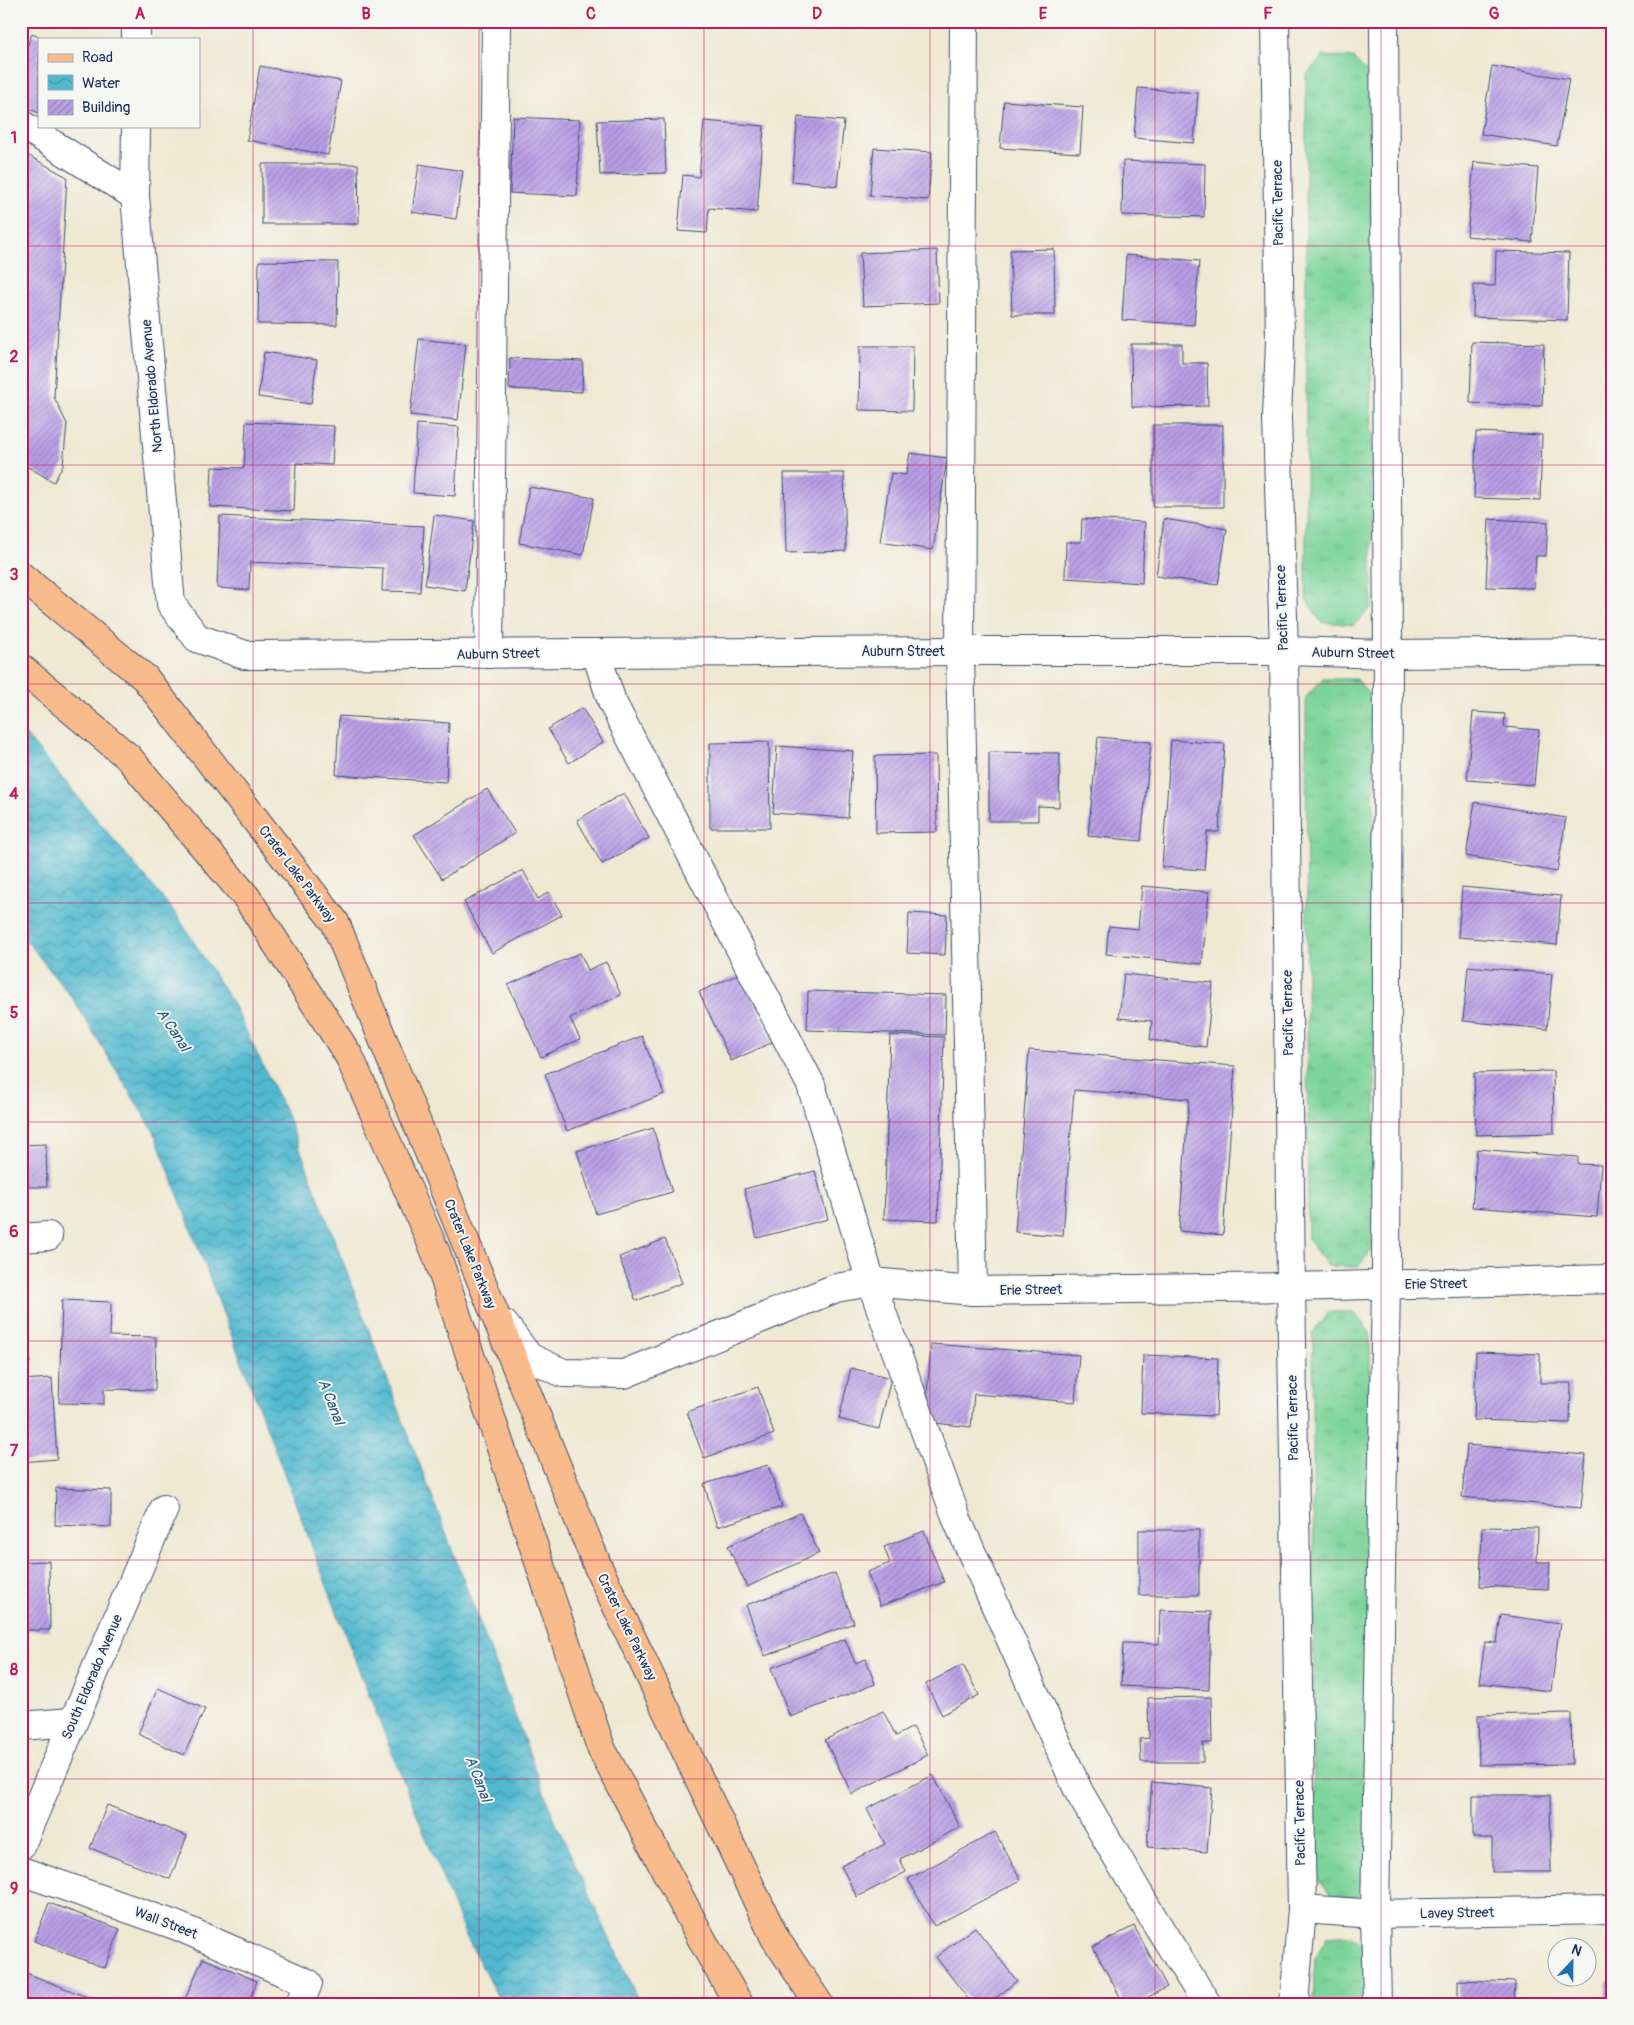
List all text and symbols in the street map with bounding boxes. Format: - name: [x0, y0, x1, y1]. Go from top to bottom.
- text: A: [135, 4, 146, 24]
- text: B: [361, 4, 371, 24]
- text: C: [586, 4, 596, 24]
- text: D: [812, 4, 822, 24]
- text: E: [1039, 4, 1048, 24]
- text: F: [1263, 4, 1273, 24]
- text: G: [1489, 4, 1500, 24]
- legend: [38, 38, 200, 128]
- text: Road: [82, 48, 113, 67]
- text: Water: [82, 74, 121, 93]
- text: Building: [82, 98, 130, 117]
- text: 1: [11, 128, 17, 148]
- street label: Pacific Terrace: [1269, 160, 1287, 246]
- street label: North Eldorado Avenue: [138, 319, 166, 453]
- text: 2: [10, 347, 19, 367]
- text: 3: [10, 565, 19, 585]
- street label: Pacific Terrace: [1272, 565, 1292, 651]
- street label: Auburn Street: [861, 643, 945, 660]
- street label: Auburn Street: [1311, 644, 1395, 662]
- street label: Auburn Street: [456, 645, 540, 663]
- text: 4: [9, 784, 19, 804]
- street label: Crater Lake Parkway: [255, 822, 339, 926]
- street label: Pacific Terrace: [1279, 970, 1297, 1056]
- text: 5: [10, 1003, 19, 1023]
- water label: A Canal: [152, 1005, 195, 1056]
- street label: Crater Lake Parkway: [440, 1197, 500, 1311]
- text: 6: [9, 1222, 19, 1242]
- street label: Erie Street: [1405, 1275, 1468, 1293]
- street label: Erie Street: [1000, 1281, 1063, 1299]
- street label: Pacific Terrace: [1284, 1375, 1302, 1461]
- water label: A Canal: [314, 1376, 349, 1429]
- text: 7: [10, 1441, 19, 1461]
- street label: Crater Lake Parkway: [594, 1571, 660, 1683]
- street label: South Eldorado Avenue: [58, 1612, 126, 1742]
- text: 8: [10, 1660, 18, 1680]
- water label: A Canal: [461, 1753, 496, 1806]
- street label: Pacific Terrace: [1291, 1780, 1309, 1866]
- text: 9: [10, 1879, 18, 1899]
- street label: Wall Street: [132, 1903, 200, 1943]
- street label: Lavey Street: [1420, 1904, 1495, 1922]
- north arrow: [1546, 1938, 1596, 1988]
- text: N: [1569, 1941, 1584, 1960]

